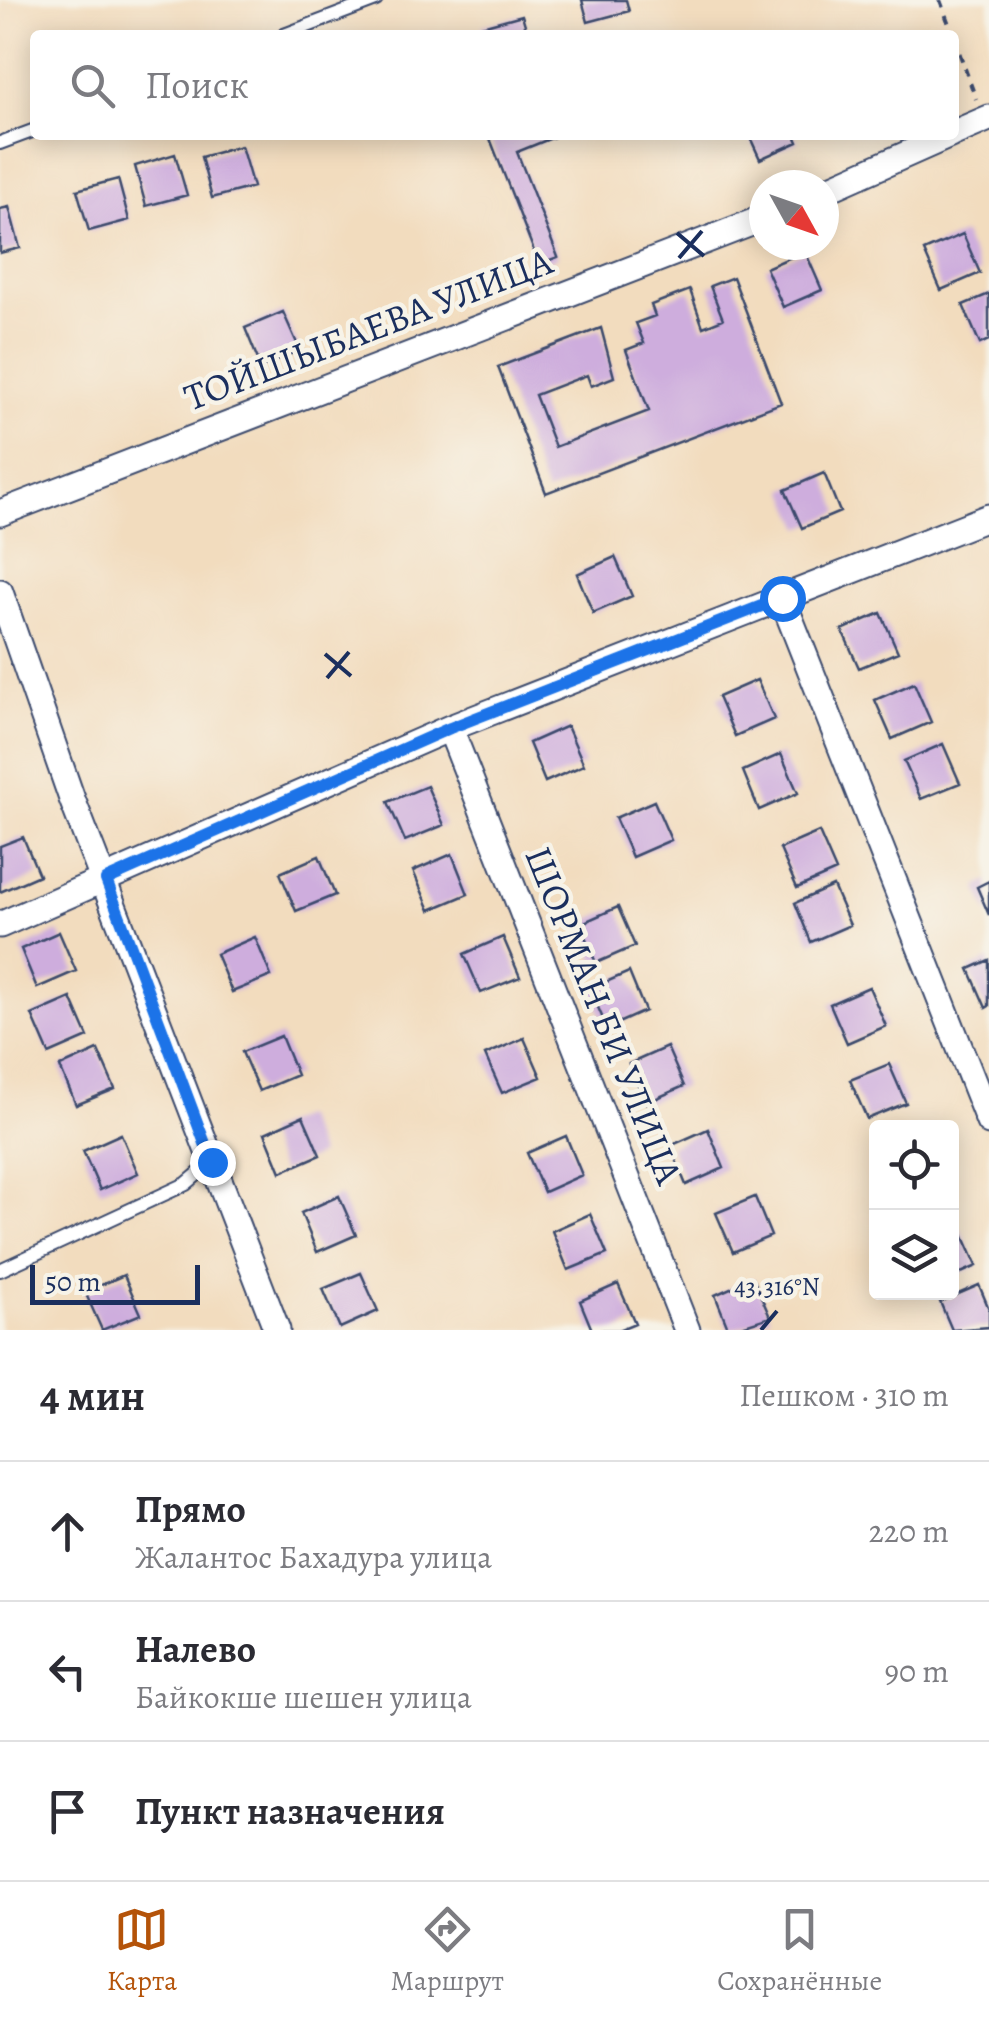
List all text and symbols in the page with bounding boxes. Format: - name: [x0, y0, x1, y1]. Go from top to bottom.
- search box: [30, 30, 959, 140]
- icon: search: [65, 58, 120, 113]
- text: Поиск: [145, 59, 249, 111]
- north arrow: [749, 170, 839, 260]
- street label: ТОЙШЫБАЕВА УЛИЦА: [176, 234, 560, 423]
- route start: [760, 576, 806, 622]
- street label: ШОРМАН БИ УЛИЦА: [512, 838, 696, 1192]
- map controls: [869, 1120, 959, 1300]
- button: locate: [869, 1120, 959, 1210]
- route end: [190, 1140, 236, 1186]
- button: layers: [869, 1210, 959, 1300]
- scale bar: [30, 1260, 200, 1304]
- text: 50 m: [45, 1263, 101, 1301]
- text: 43.316°N: [734, 1270, 820, 1304]
- text: 4 мин: [40, 1367, 145, 1424]
- text: Пешком · 310 m: [739, 1373, 949, 1417]
- text: Прямо: [135, 1483, 246, 1535]
- icon: ahead: [40, 1504, 95, 1559]
- text: 220 m: [869, 1509, 949, 1553]
- text: Жалантос Бахадура улица: [135, 1535, 492, 1579]
- text: Налево: [135, 1623, 256, 1675]
- icon: left: [40, 1644, 95, 1699]
- text: 90 m: [884, 1649, 949, 1693]
- text: Байкокше шешен улица: [135, 1675, 472, 1719]
- icon: arrive: [40, 1784, 95, 1839]
- text: Пункт назначения: [135, 1785, 445, 1837]
- tab: Карта: [107, 1902, 177, 2000]
- tab: Маршрут: [391, 1902, 504, 2000]
- tab: Сохранённые: [717, 1902, 882, 2000]

